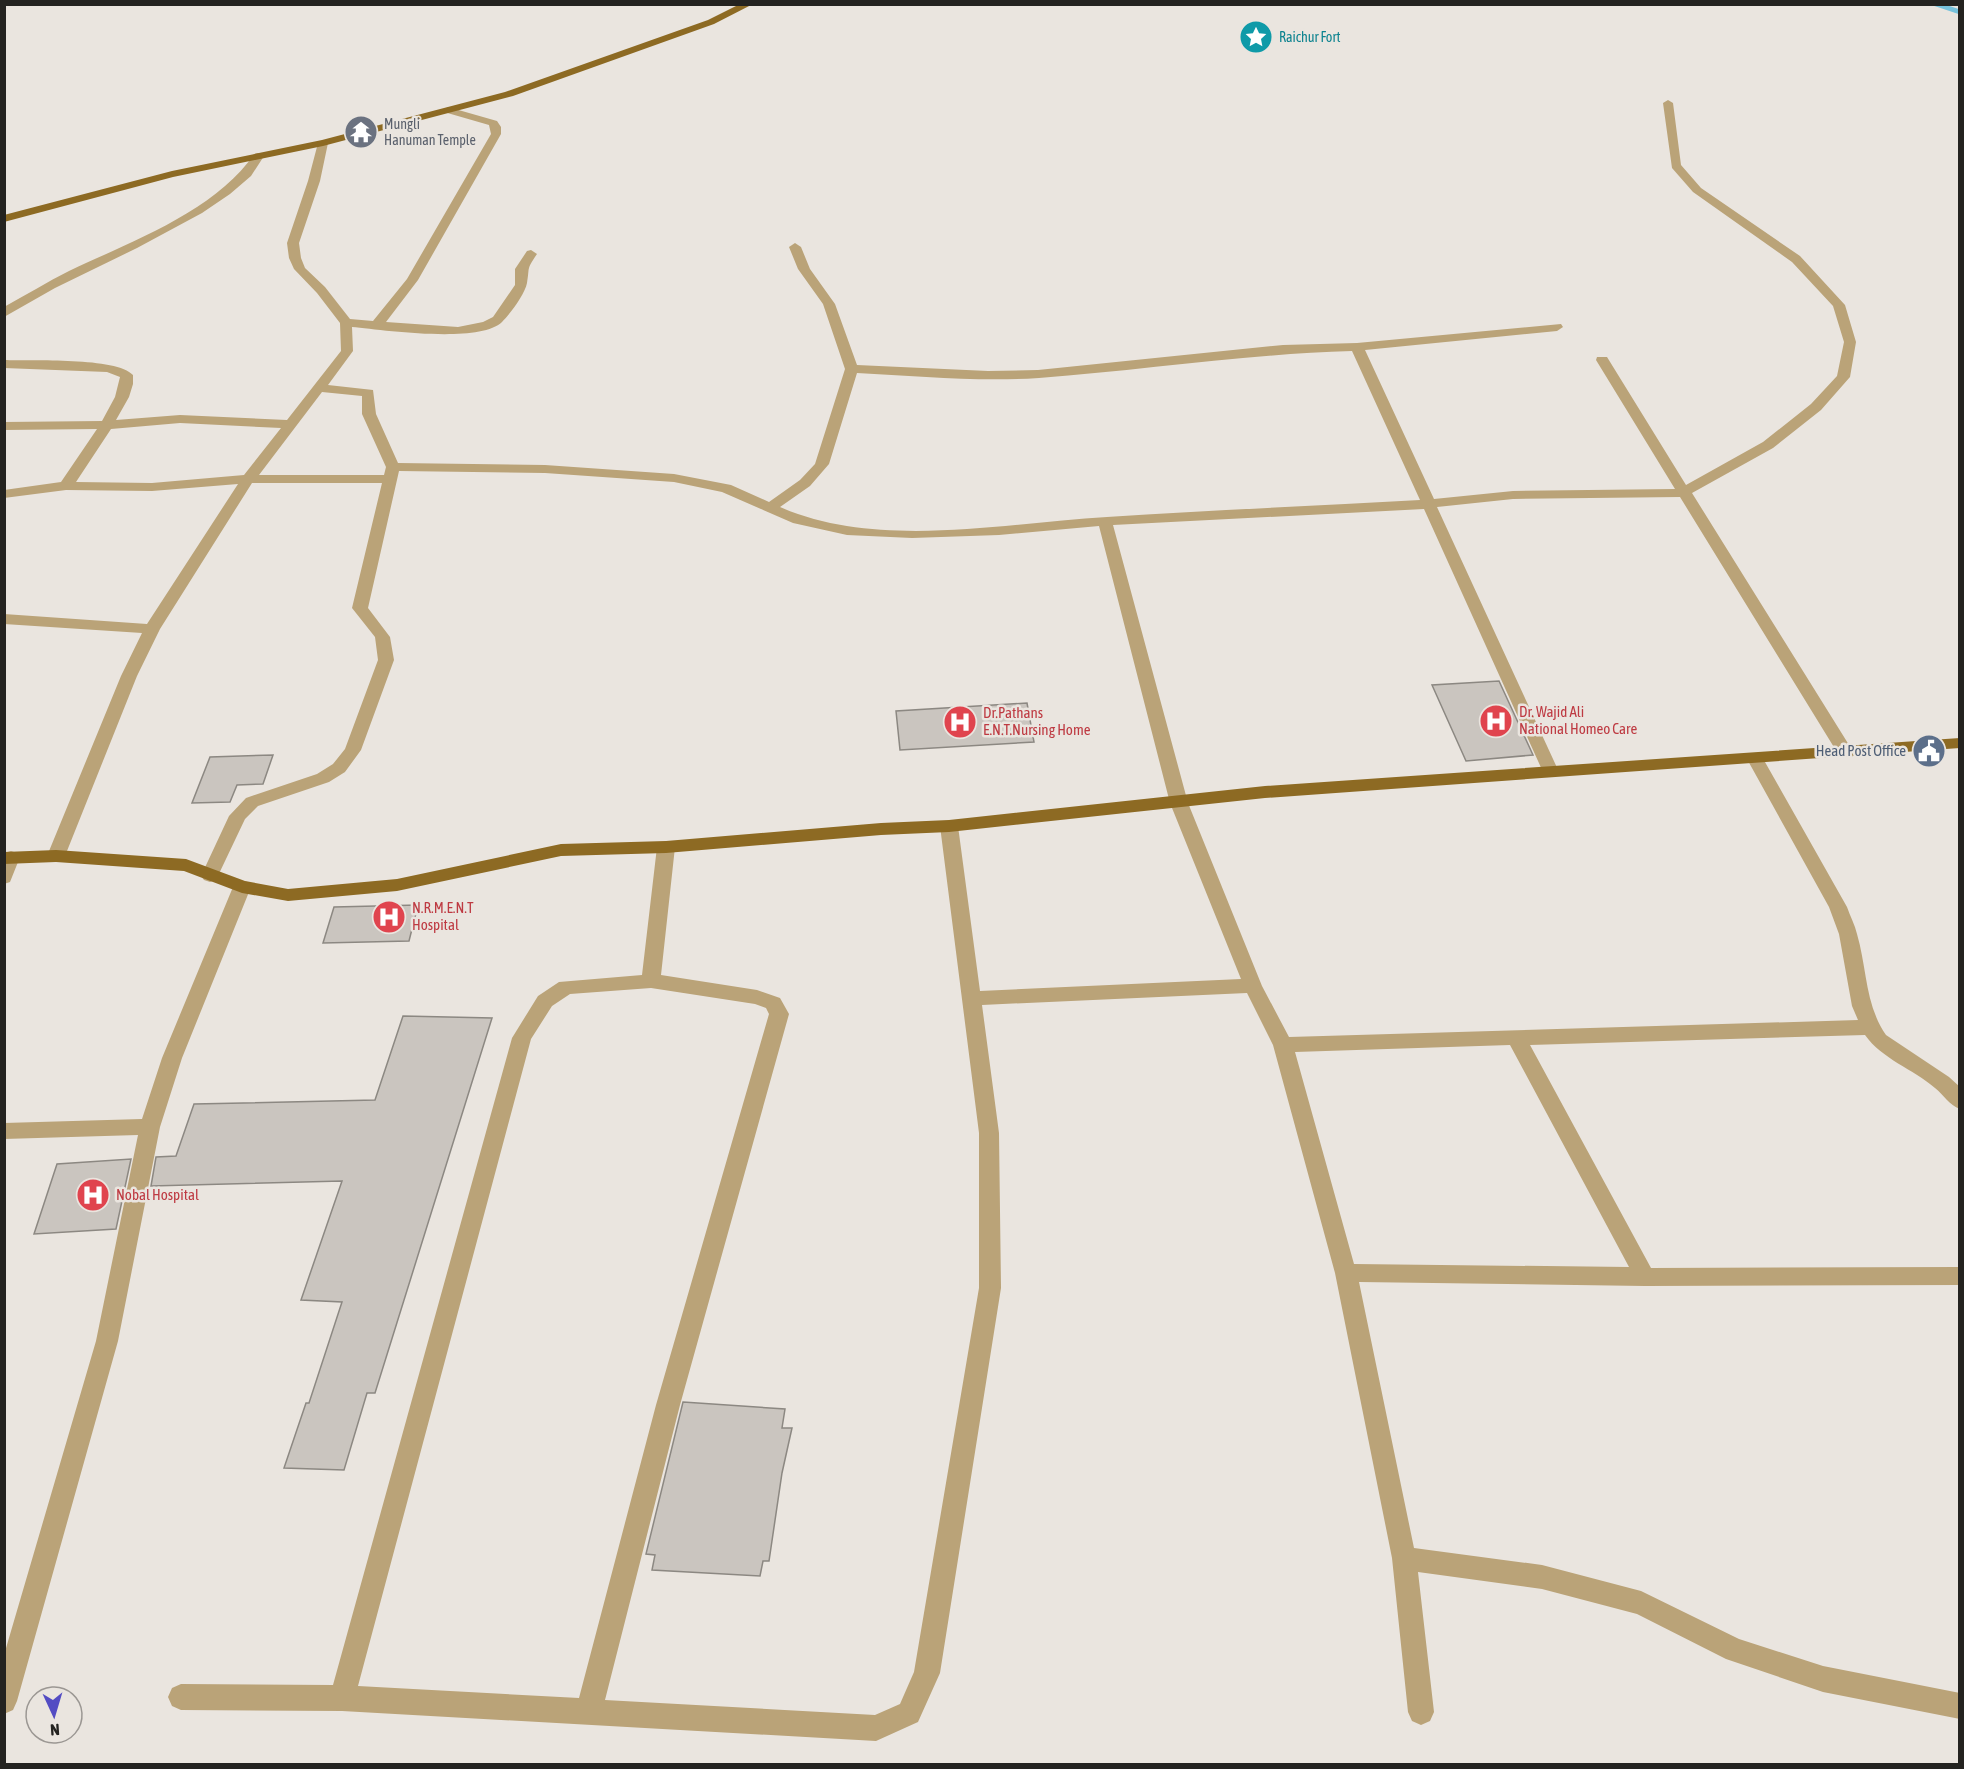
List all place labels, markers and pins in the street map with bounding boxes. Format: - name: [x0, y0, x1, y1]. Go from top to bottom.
- place icon: Raichur Fort: [1238, 19, 1274, 55]
- place label: Raichur Fort: [1279, 29, 1340, 45]
- temple icon: Mungli Hanuman Temple: [343, 114, 379, 150]
- place label: Mungli Hanuman Temple: [384, 116, 476, 148]
- hospital icon: Dr. Wajid Ali National Homeo Care: [1478, 703, 1514, 739]
- place label: Dr. Wajid Ali National Homeo Care: [1519, 703, 1637, 737]
- hospital icon: Dr.Pathans E.N.T.Nursing Home: [942, 704, 978, 740]
- place label: Dr.Pathans E.N.T.Nursing Home: [983, 704, 1091, 738]
- public building icon: Head Post Office: [1911, 733, 1947, 769]
- place label: Head Post Office: [1816, 742, 1906, 759]
- hospital icon: N.R.M.E.N.T Hospital: [371, 899, 407, 935]
- place label: N.R.M.E.N.T Hospital: [412, 899, 474, 933]
- hospital icon: Nobal Hospital: [75, 1177, 111, 1213]
- place label: Nobal Hospital: [116, 1186, 199, 1203]

